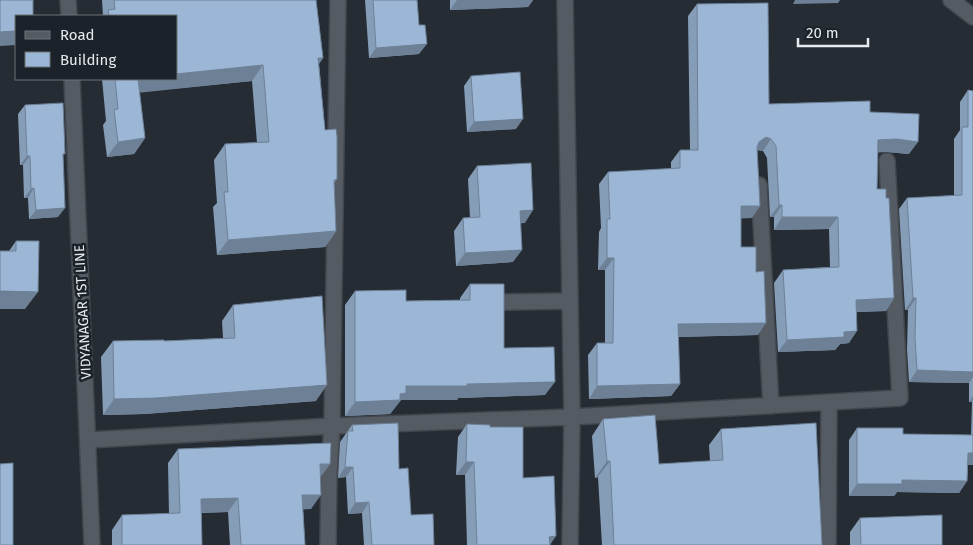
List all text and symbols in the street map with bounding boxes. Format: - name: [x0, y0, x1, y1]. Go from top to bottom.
- legend: [15, 15, 178, 80]
- scale bar: [798, 15, 868, 47]
- text: 20 m: [806, 24, 839, 42]
- text: Road: [60, 26, 95, 44]
- text: Building: [60, 51, 116, 69]
- street label: VIDYANAGAR 1ST LINE: [71, 244, 95, 380]

